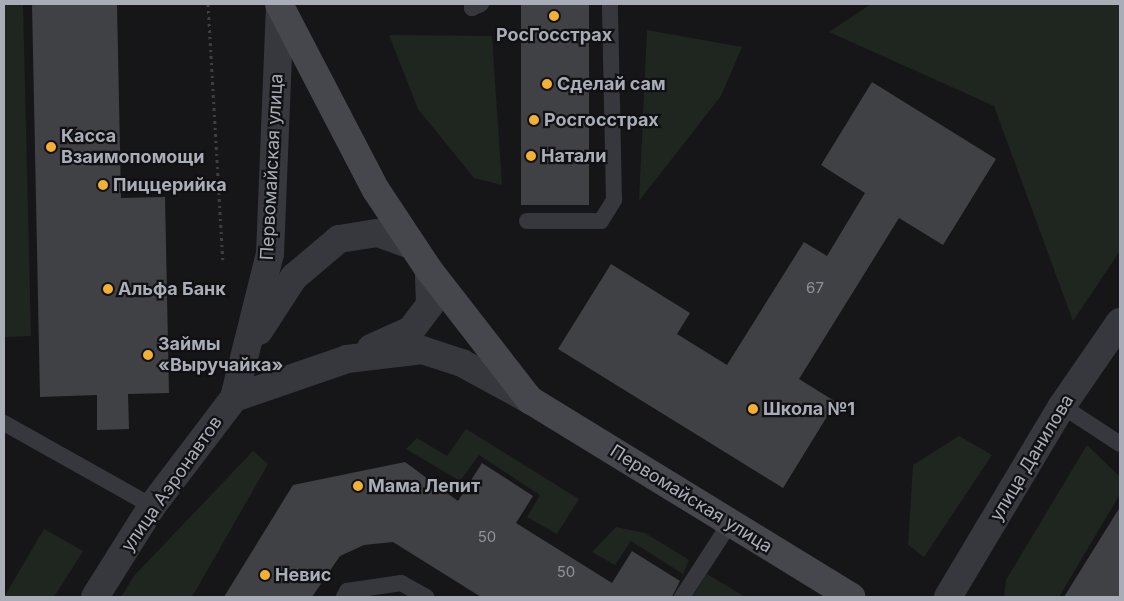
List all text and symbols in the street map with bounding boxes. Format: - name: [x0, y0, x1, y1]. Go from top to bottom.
- marker: РосГосстрах: [548, 10, 560, 22]
- place label: РосГосстрах: [496, 24, 612, 46]
- street label: Первомайская улица: [256, 73, 288, 261]
- place label: Сделай сам: [557, 73, 666, 95]
- marker: Сделай сам: [541, 78, 553, 90]
- place label: Росгосстрах: [544, 109, 659, 131]
- marker: Росгосстрах: [528, 114, 540, 126]
- place label: Касса Взаимопомощи: [61, 126, 204, 168]
- marker: Касса Взаимопомощи: [45, 141, 57, 153]
- place label: Натали: [541, 145, 606, 167]
- marker: Натали: [525, 150, 537, 162]
- place label: Пиццерийка: [113, 174, 227, 196]
- marker: Пиццерийка: [97, 179, 109, 191]
- place label: Альфа Банк: [118, 278, 226, 300]
- house number: 67: [806, 279, 824, 297]
- marker: Альфа Банк: [102, 283, 114, 295]
- place label: Займы «Выручайка»: [158, 334, 283, 376]
- marker: Займы «Выручайка»: [142, 349, 154, 361]
- street label: улица Данилова: [986, 391, 1078, 525]
- place label: Школа №1: [763, 398, 855, 420]
- marker: Школа №1: [747, 403, 759, 415]
- street label: улица Аэронавтов: [117, 412, 227, 556]
- street label: Первомайская улица: [606, 440, 776, 558]
- place label: Мама Лепит: [368, 475, 480, 497]
- marker: Мама Лепит: [352, 480, 364, 492]
- house number: 50: [478, 528, 496, 546]
- house number: 50: [557, 563, 575, 581]
- place label: Невис: [275, 564, 331, 586]
- marker: Невис: [259, 569, 271, 581]

